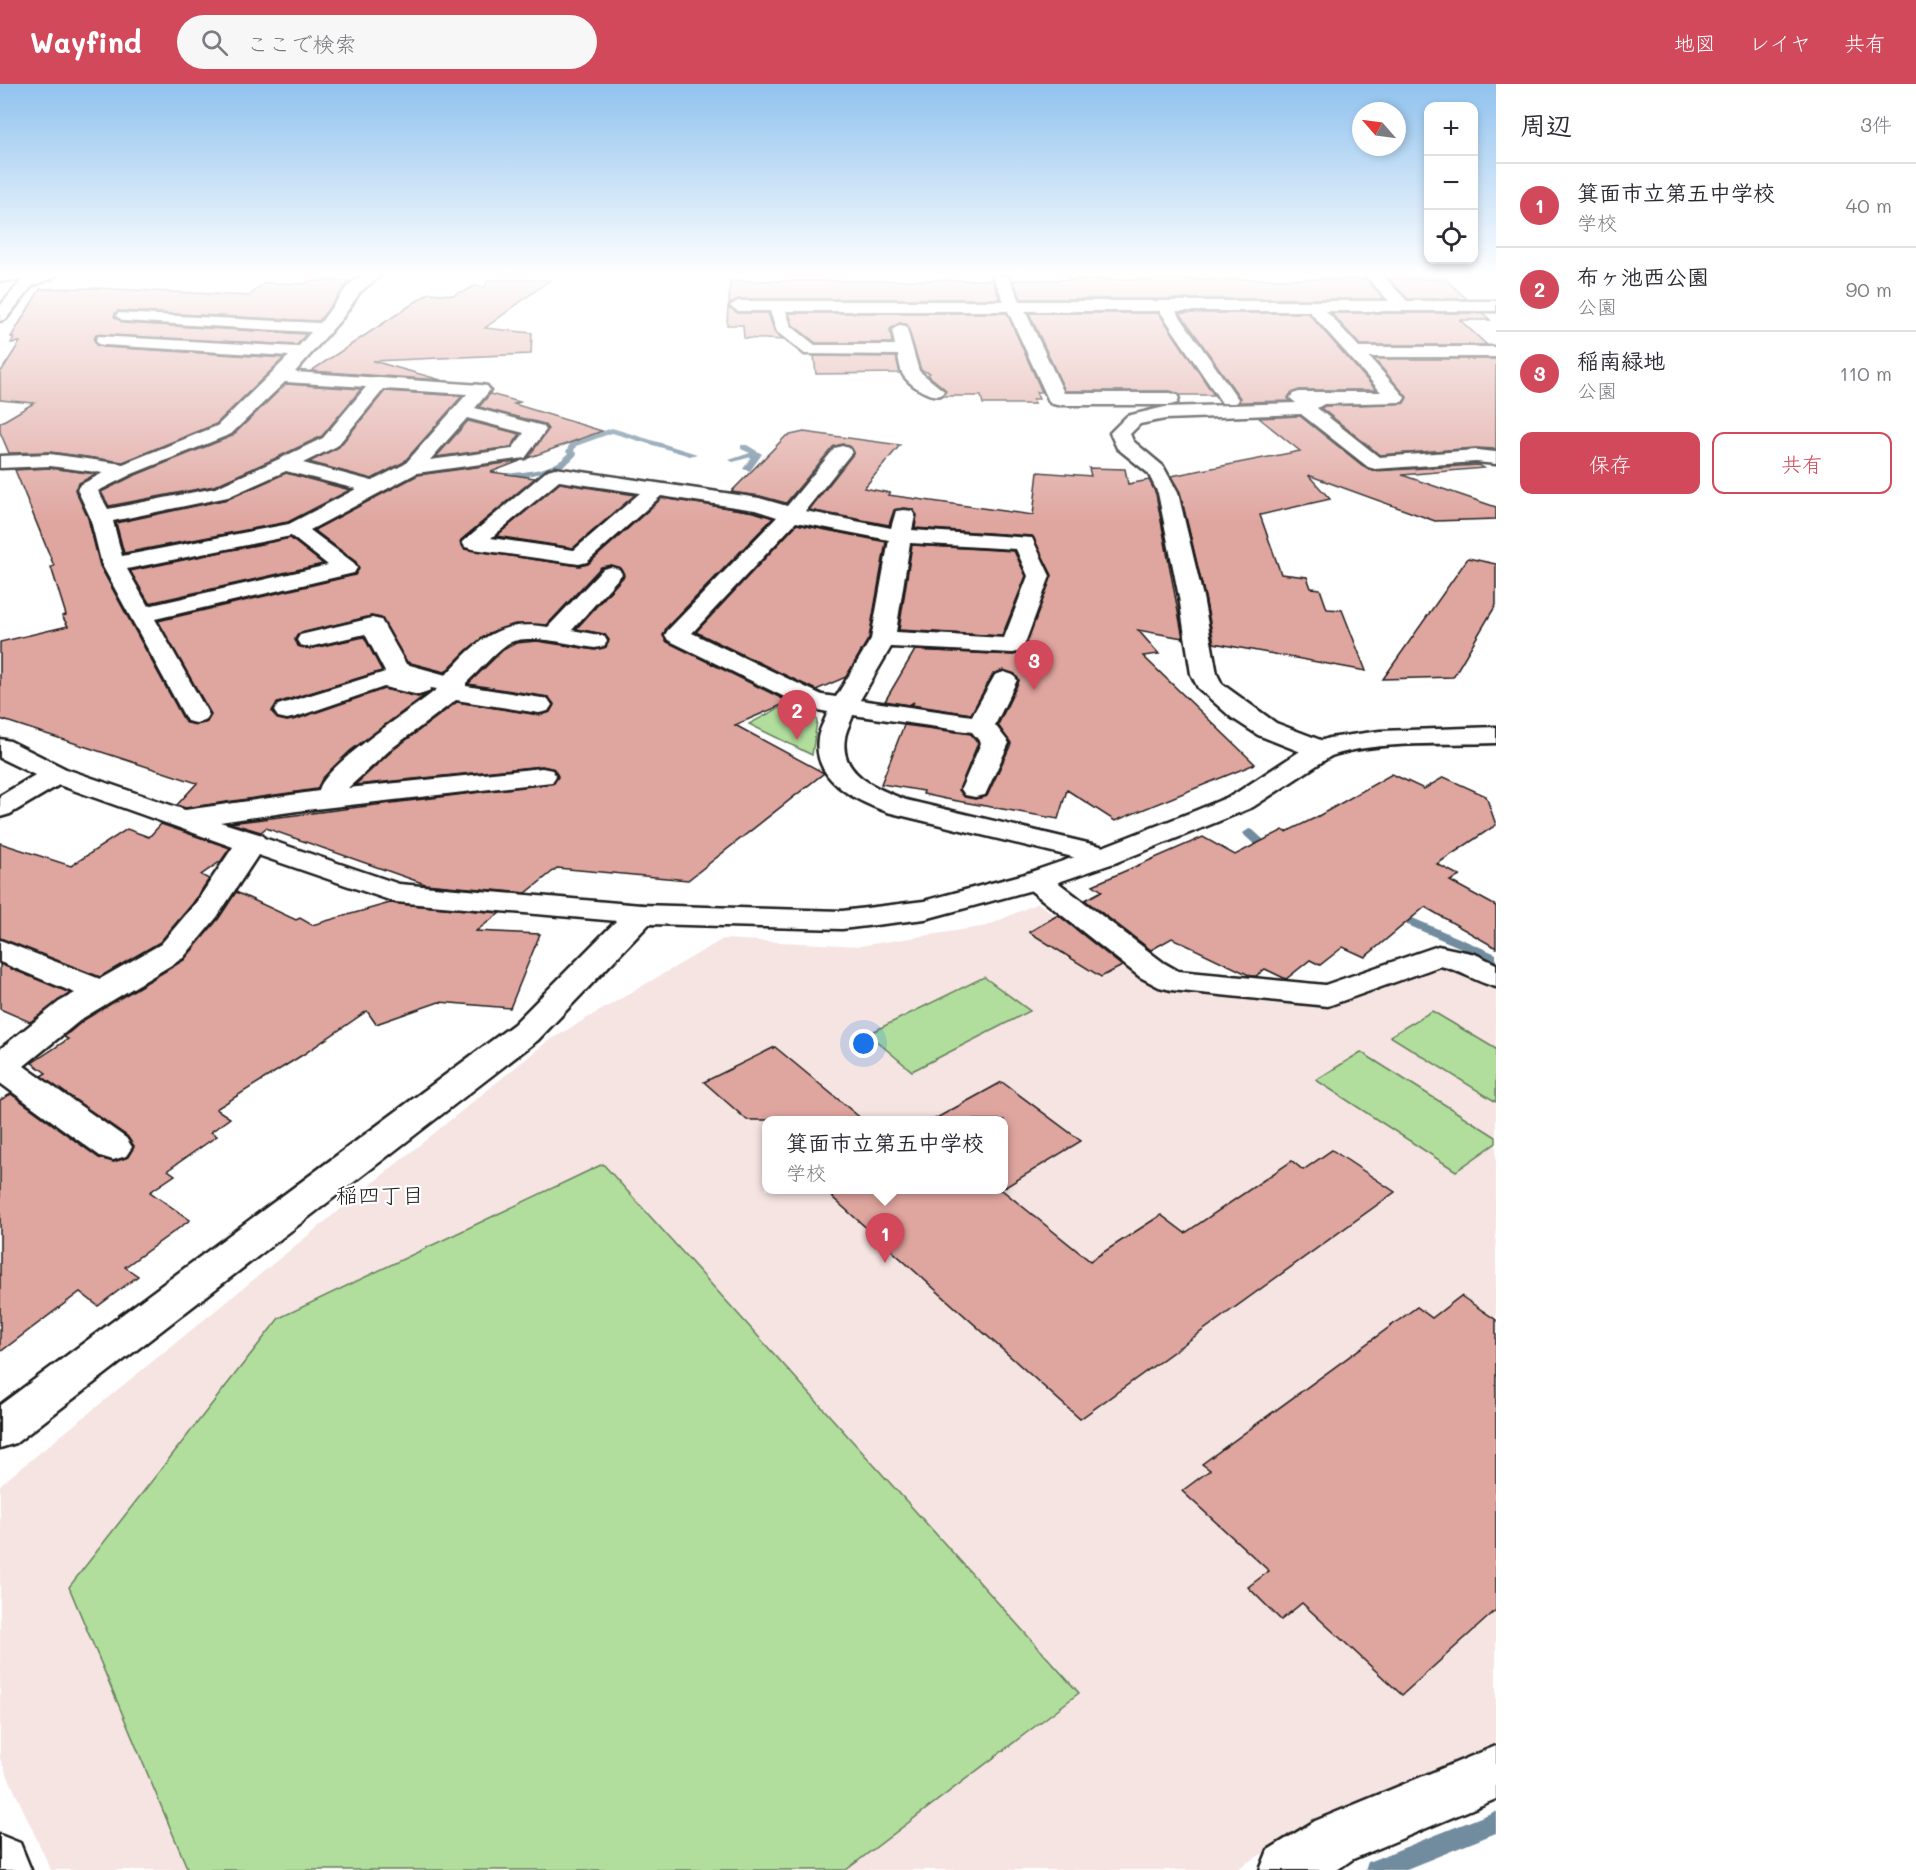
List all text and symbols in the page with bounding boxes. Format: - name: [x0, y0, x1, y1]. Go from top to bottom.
- search box: [177, 15, 597, 69]
- text: Wayfind: [30, 24, 141, 60]
- icon: search: [198, 26, 231, 59]
- text: ここで検索: [246, 29, 356, 58]
- text: 地図: [1674, 29, 1716, 56]
- text: レイヤ: [1749, 29, 1811, 56]
- text: 共有: [1844, 29, 1886, 56]
- north arrow: [1352, 102, 1406, 156]
- map controls: [1424, 102, 1478, 264]
- button: +: [1424, 102, 1478, 156]
- text: 周辺: [1520, 108, 1572, 142]
- text: 3件: [1860, 111, 1892, 137]
- button: −: [1424, 156, 1478, 210]
- text: 箕面市立第五中学校: [1577, 178, 1775, 207]
- text: 1: [1535, 192, 1544, 218]
- text: 40 m: [1846, 192, 1892, 218]
- text: 学校: [1577, 209, 1617, 235]
- button: locate: [1424, 210, 1478, 264]
- text: 布ヶ池西公園: [1577, 262, 1709, 291]
- text: 2: [1534, 276, 1545, 302]
- text: 90 m: [1846, 276, 1892, 302]
- text: 公園: [1577, 293, 1617, 319]
- text: 稲南緑地: [1577, 346, 1665, 375]
- text: 3: [1534, 360, 1546, 386]
- text: 110 m: [1839, 360, 1892, 386]
- text: 公園: [1577, 377, 1617, 403]
- button: 保存: [1520, 432, 1700, 494]
- button: 共有: [1712, 432, 1892, 494]
- pin: 3: [1014, 640, 1054, 690]
- pin: 2: [778, 690, 816, 740]
- your location: [849, 1029, 878, 1058]
- popup: [762, 1116, 1008, 1194]
- text: 箕面市立第五中学校: [786, 1128, 984, 1157]
- text: 学校: [786, 1159, 826, 1185]
- district label: 稲四丁目: [336, 1180, 424, 1209]
- pin: 1: [866, 1214, 904, 1263]

